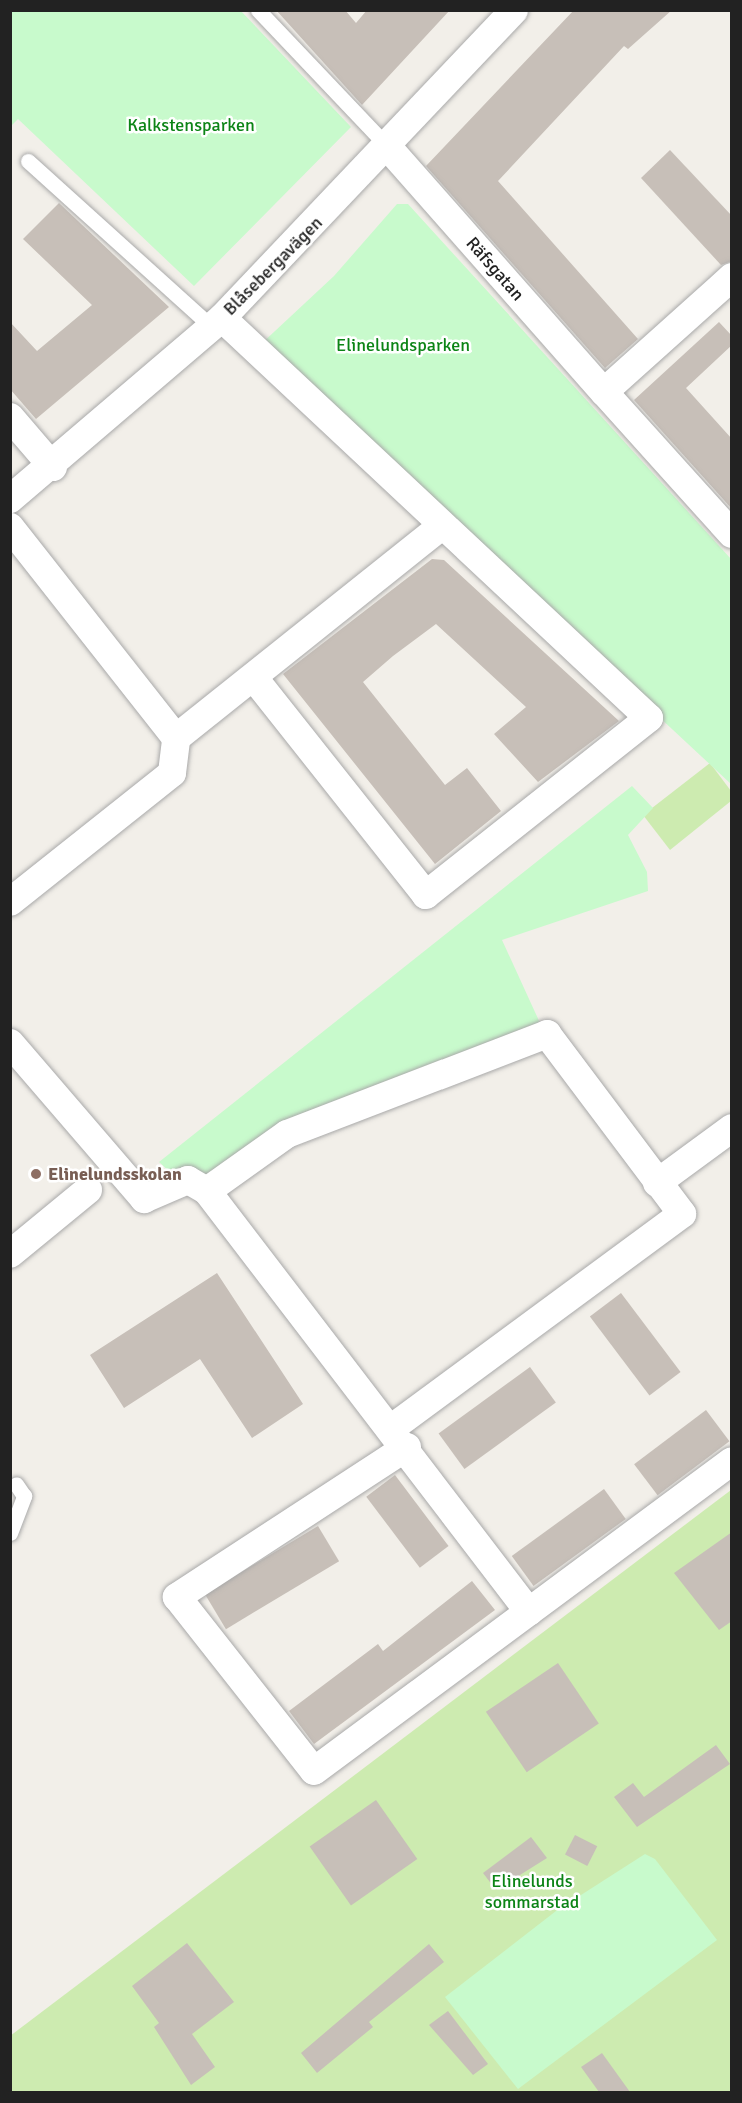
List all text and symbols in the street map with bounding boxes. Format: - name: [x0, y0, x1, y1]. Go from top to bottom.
- park label: Kalkstensparken: [127, 114, 255, 136]
- street label: Blåsebergavägen: [219, 212, 327, 320]
- street label: Räfsgatan: [461, 233, 529, 305]
- park label: Elinelundsparken: [336, 334, 470, 356]
- place label: Elinelundsskolan: [48, 1163, 182, 1185]
- marker: Elinelundsskolan: [29, 1167, 43, 1181]
- park label: Elinelunds sommarstad: [485, 1871, 579, 1914]

